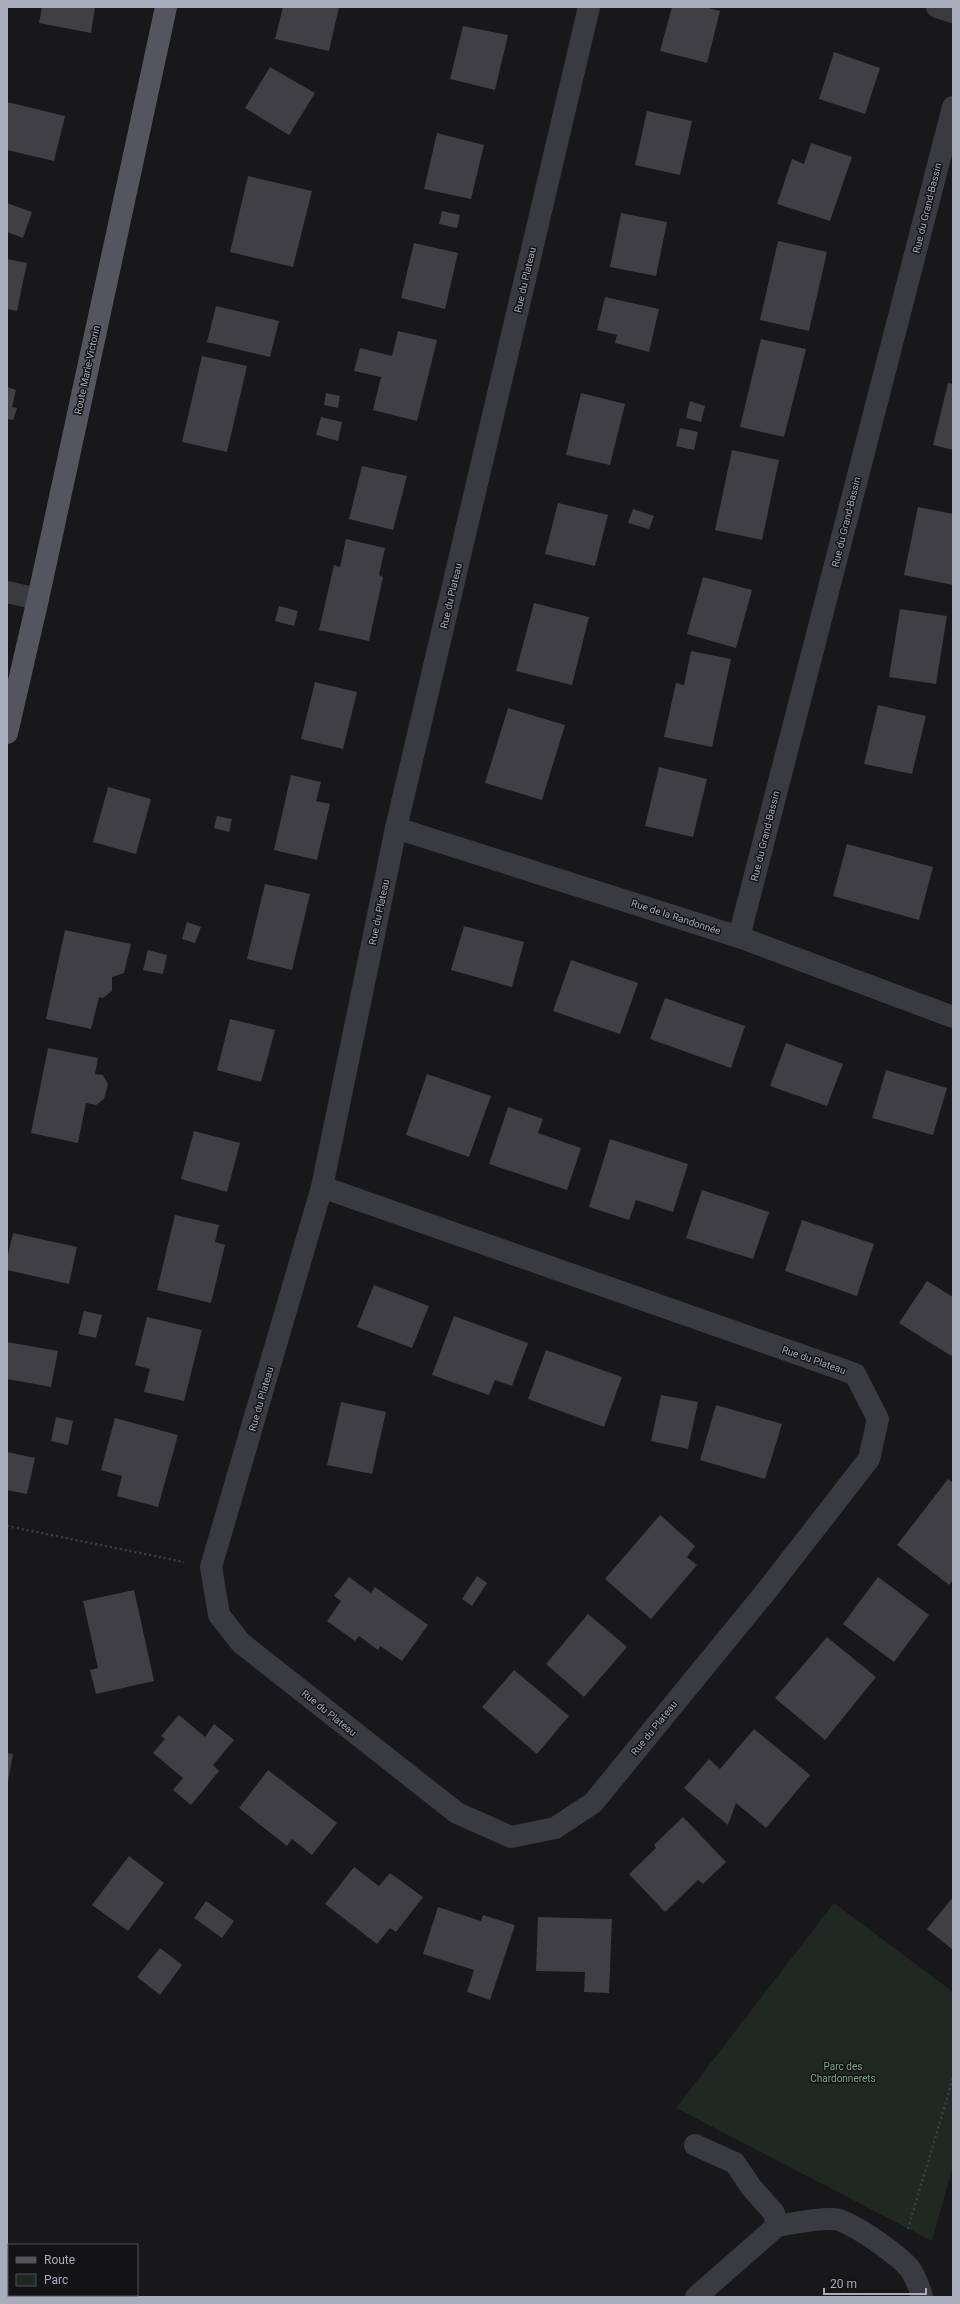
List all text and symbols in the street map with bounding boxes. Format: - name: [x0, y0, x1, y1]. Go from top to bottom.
- street label: Rue du Grand-Bassin: [910, 162, 944, 254]
- street label: Rue du Plateau: [512, 246, 538, 314]
- street label: Route Marie-Victorin: [72, 324, 102, 416]
- street label: Rue du Grand-Bassin: [829, 476, 863, 568]
- street label: Rue du Plateau: [438, 562, 464, 630]
- street label: Rue du Grand-Bassin: [748, 790, 782, 882]
- street label: Rue du Plateau: [367, 878, 391, 946]
- street label: Rue de la Randonnée: [630, 897, 722, 937]
- street label: Rue du Plateau: [781, 1344, 847, 1376]
- street label: Rue du Plateau: [247, 1365, 275, 1433]
- street label: Rue du Plateau: [300, 1688, 358, 1738]
- street label: Rue du Plateau: [629, 1699, 679, 1757]
- park label: Parc des Chardonnerets: [810, 2061, 876, 2084]
- legend: [8, 2244, 138, 2296]
- text: Route: [44, 2253, 75, 2267]
- scale bar: [824, 2270, 926, 2296]
- text: Parc: [44, 2273, 68, 2287]
- text: 20 m: [830, 2277, 857, 2291]

